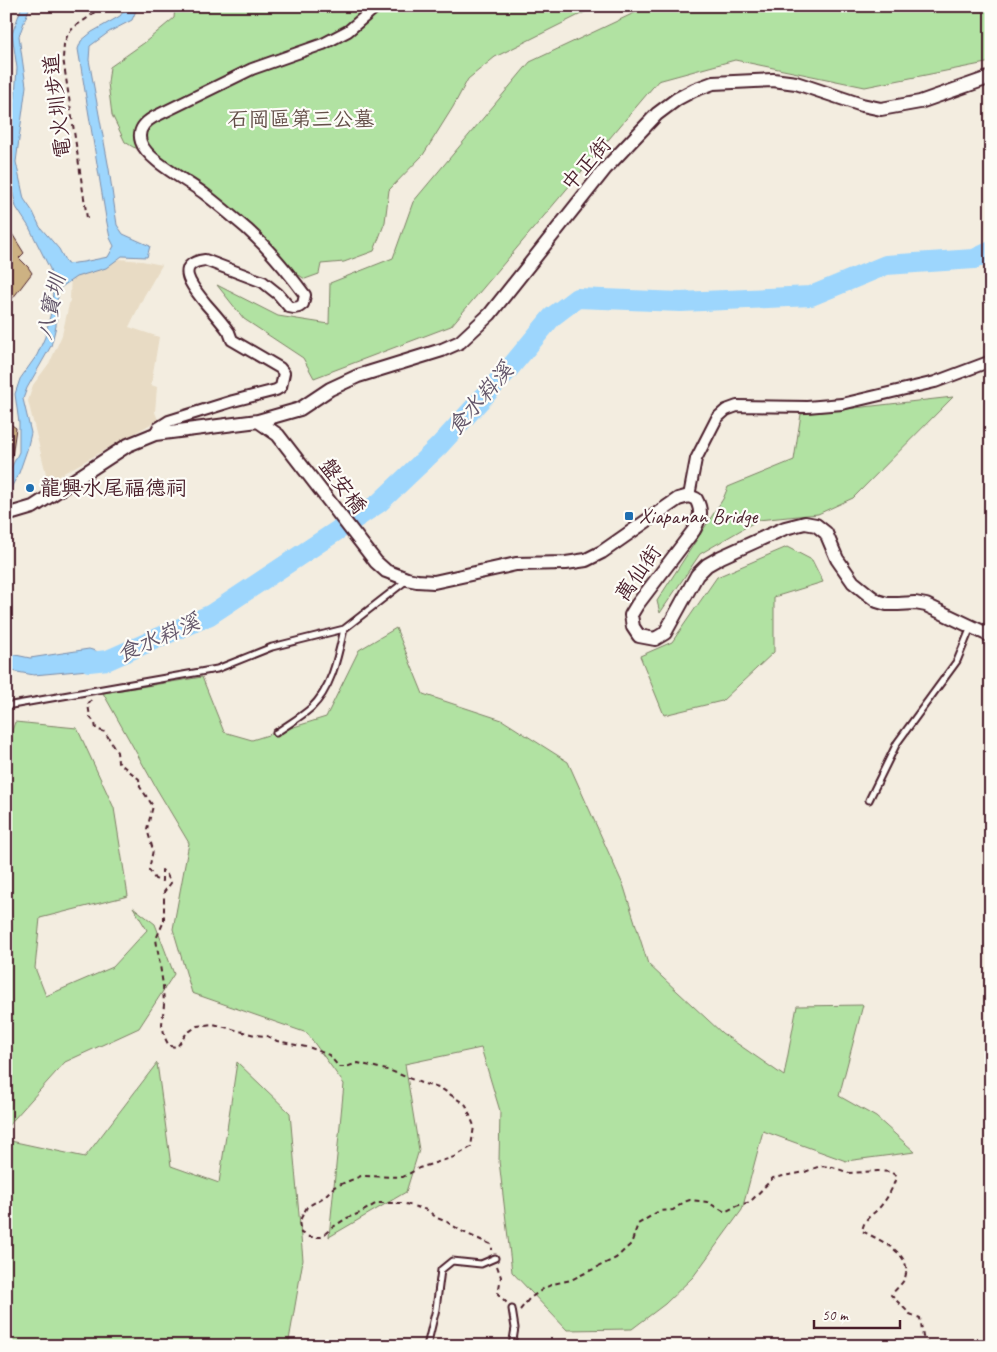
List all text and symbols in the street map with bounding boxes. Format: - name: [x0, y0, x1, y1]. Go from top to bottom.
- street label: 電火圳步道: [38, 52, 76, 160]
- park label: 石岡區第三公墓: [228, 106, 375, 132]
- street label: 中正街: [556, 132, 616, 196]
- water label: 八寶圳: [30, 270, 72, 342]
- water label: 食水嵙溪: [441, 356, 520, 441]
- street label: 盤安橋: [314, 453, 372, 519]
- place label: 龍興水尾福德祠: [40, 475, 187, 501]
- marker: 龍興水尾福德祠: [24, 482, 36, 494]
- place label: Xiapanan Bridge: [639, 503, 758, 529]
- marker: Xiapanan Bridge: [623, 510, 635, 522]
- street label: 萬仙街: [609, 540, 667, 606]
- water label: 食水嵙溪: [112, 607, 205, 669]
- scale bar: [814, 1297, 901, 1329]
- text: 50 m: [822, 1306, 849, 1325]

